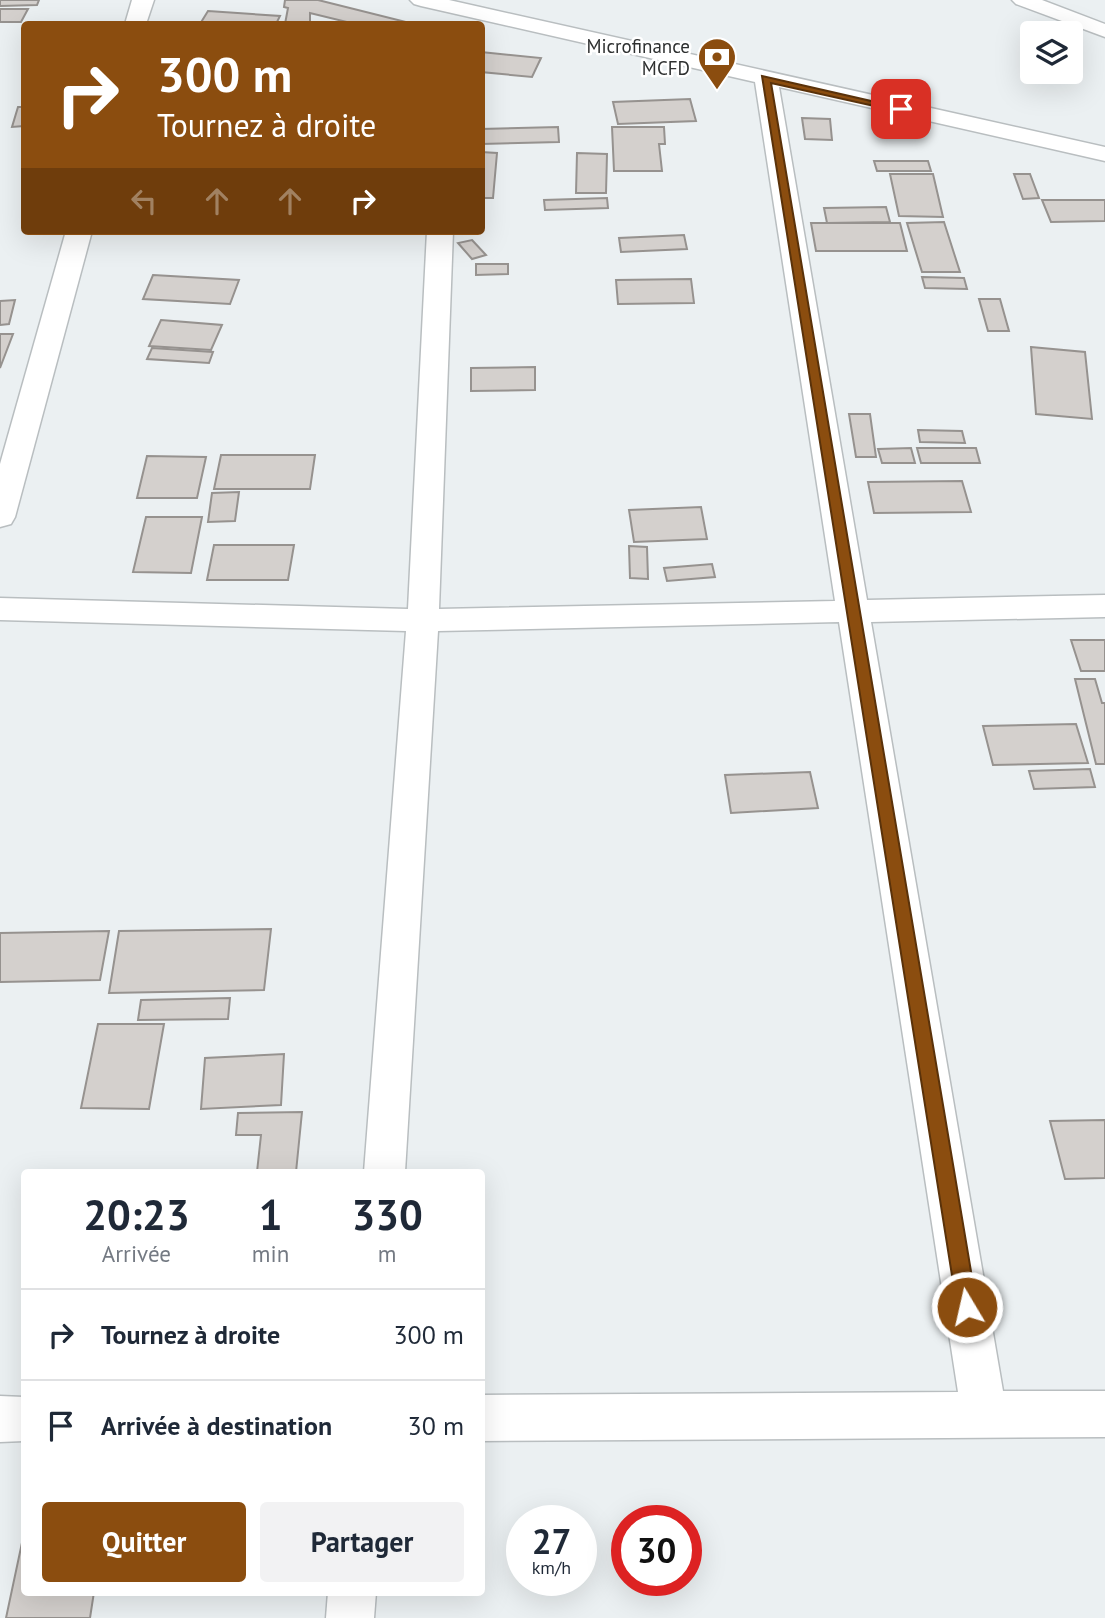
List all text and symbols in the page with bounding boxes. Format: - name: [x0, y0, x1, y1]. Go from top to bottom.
- map controls: [1020, 21, 1083, 84]
- button: layers: [1020, 21, 1083, 84]
- place label: Microfinance MCFD: [586, 34, 690, 80]
- bank icon: Microfinance MCFD: [696, 36, 738, 91]
- text: 300 m: [157, 42, 292, 106]
- icon: right: [42, 49, 133, 140]
- pin: [871, 79, 931, 139]
- icon: arrive: [882, 90, 920, 128]
- text: Tournez à droite: [157, 104, 376, 146]
- icon: left: [125, 182, 163, 220]
- icon: ahead: [198, 182, 236, 220]
- icon: ahead: [271, 182, 309, 220]
- icon: right: [344, 182, 382, 220]
- text: 20:23: [83, 1187, 190, 1242]
- text: 1: [259, 1187, 282, 1242]
- text: 330: [351, 1187, 423, 1242]
- text: Arrivée: [102, 1239, 171, 1268]
- text: min: [252, 1239, 289, 1268]
- text: m: [378, 1239, 396, 1268]
- position arrow: [930, 1270, 1004, 1344]
- icon: right: [42, 1316, 80, 1354]
- text: Tournez à droite: [101, 1318, 280, 1351]
- text: 300 m: [393, 1318, 464, 1351]
- icon: arrive: [42, 1407, 80, 1445]
- text: Arrivée à destination: [101, 1409, 332, 1442]
- text: 30 m: [408, 1409, 464, 1442]
- button: Quitter: [42, 1502, 246, 1582]
- button: Partager: [260, 1502, 464, 1582]
- speed limit sign: 30: [611, 1505, 702, 1596]
- text: 27: [532, 1518, 571, 1564]
- text: km/h: [532, 1556, 571, 1579]

